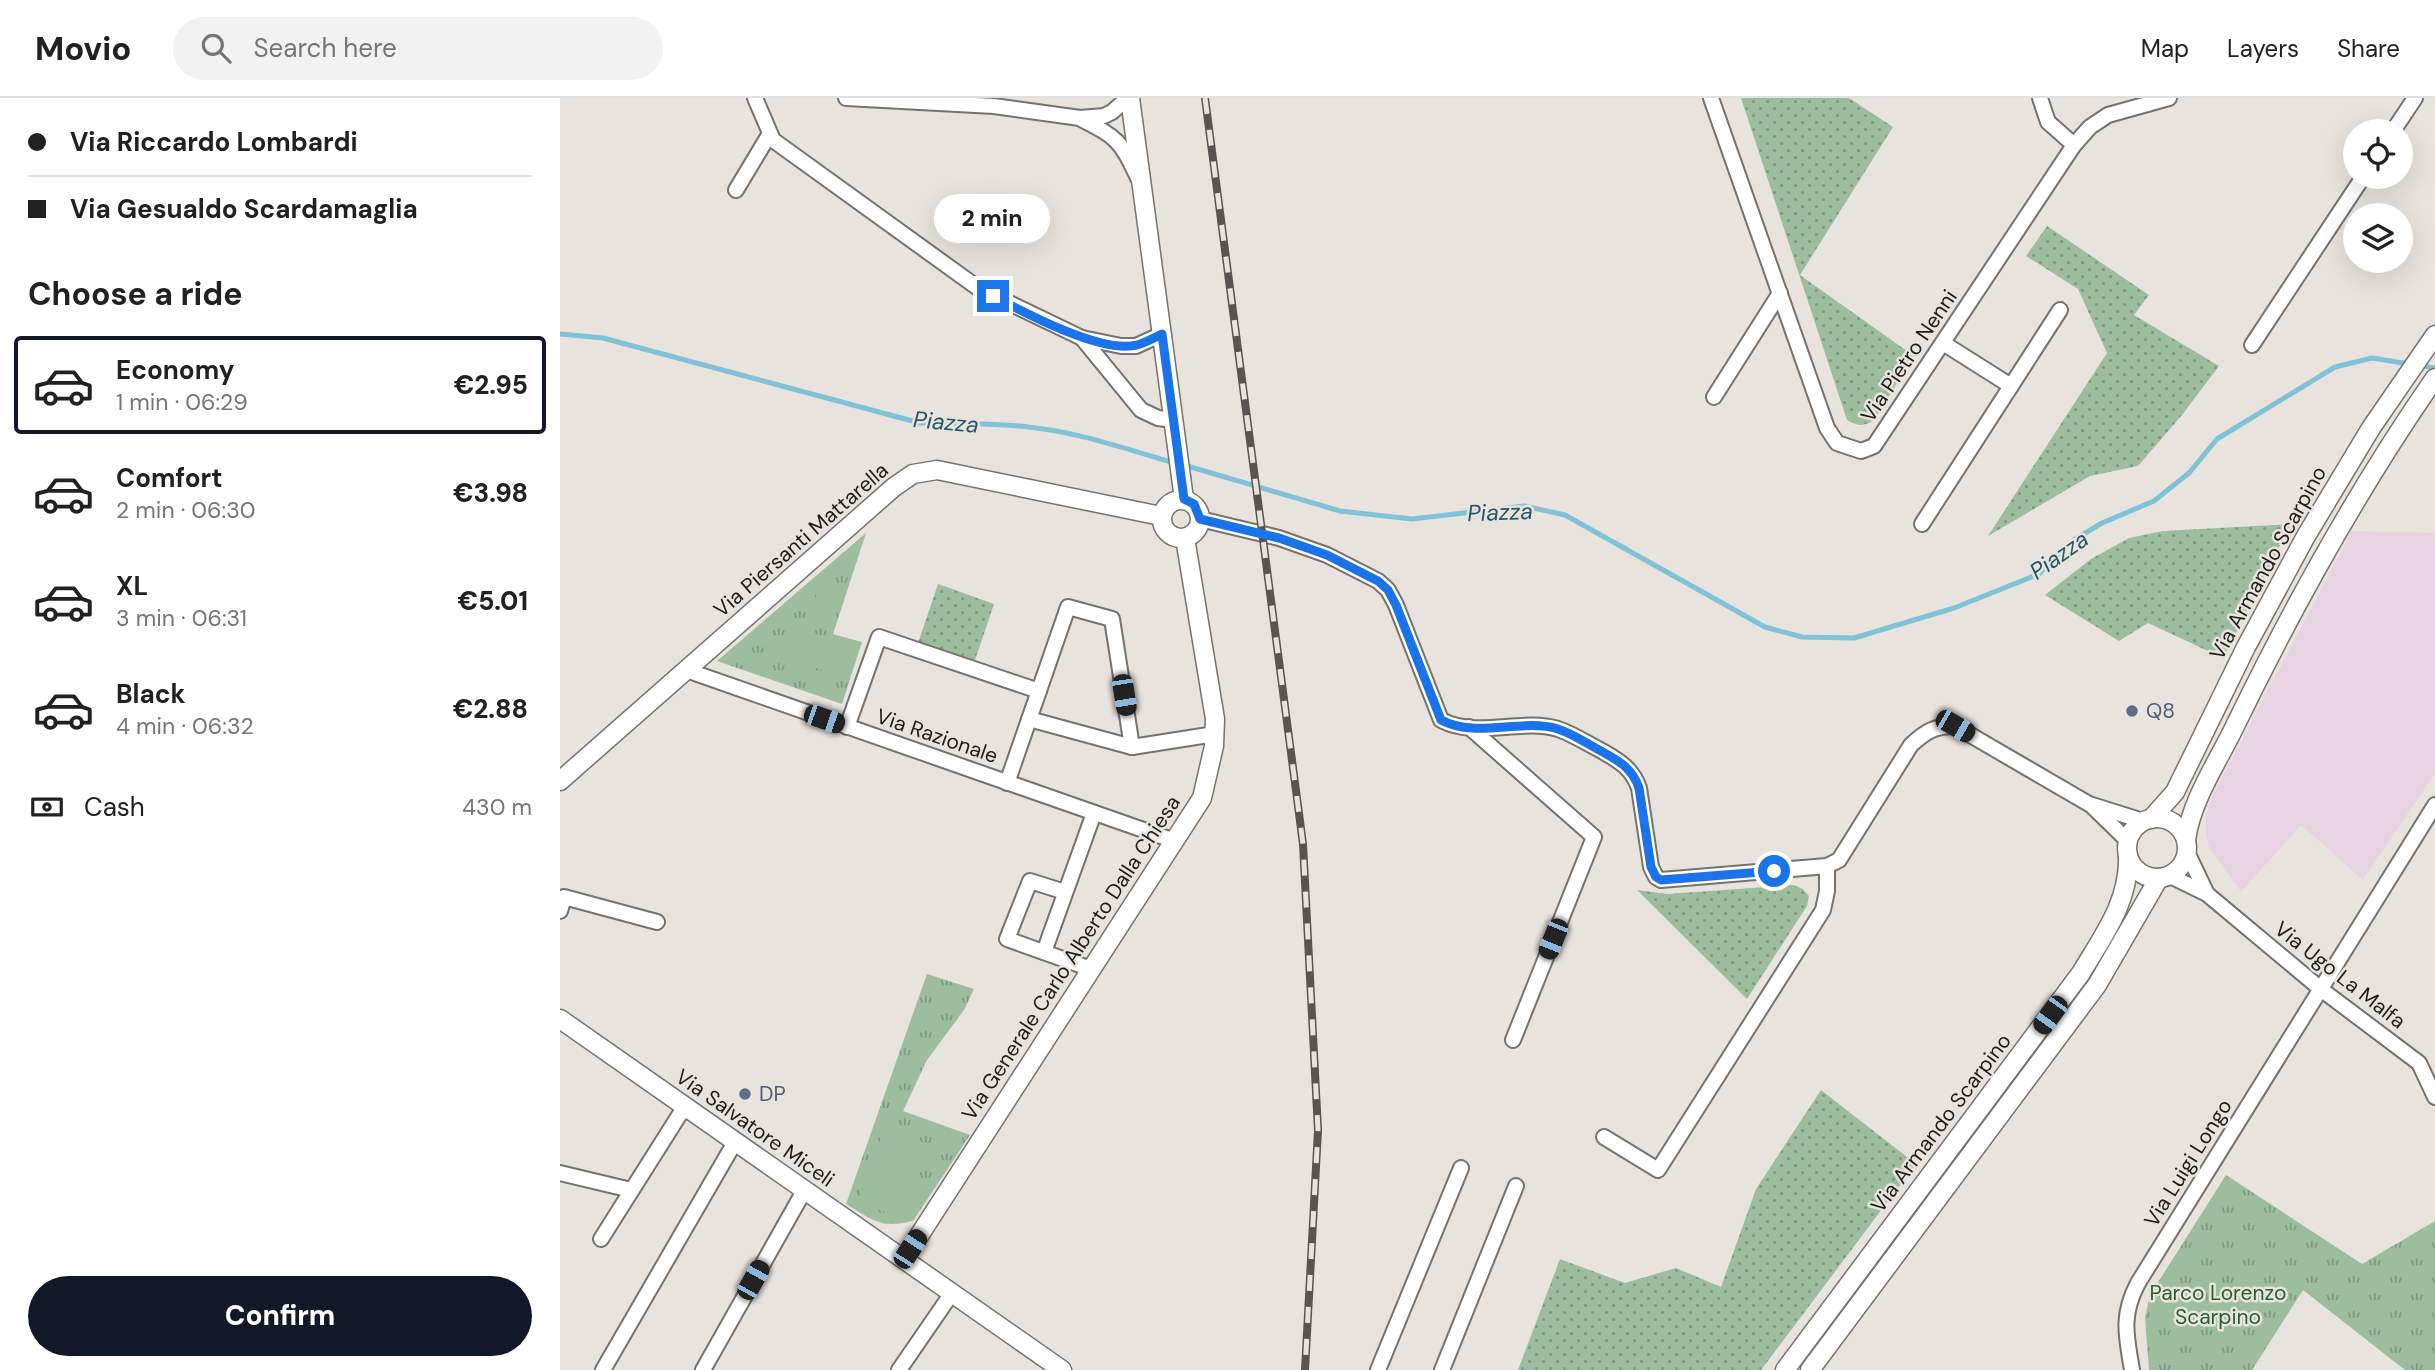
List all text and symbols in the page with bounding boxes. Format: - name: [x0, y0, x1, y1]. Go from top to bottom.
- search box: [173, 17, 663, 80]
- text: Movio: [35, 27, 131, 70]
- icon: search: [197, 29, 235, 67]
- text: Search here: [253, 31, 397, 65]
- text: Map: [2141, 33, 2189, 64]
- text: Layers: [2227, 33, 2299, 64]
- text: Share: [2337, 33, 2400, 64]
- map controls: [2343, 119, 2413, 273]
- button: locate: [2343, 119, 2413, 189]
- text: Via Riccardo Lombardi: [70, 125, 358, 159]
- text: Via Gesualdo Scardamaglia: [70, 192, 418, 226]
- callout: 2 min: [935, 194, 1051, 244]
- text: 2 min: [961, 203, 1023, 233]
- button: layers: [2343, 203, 2413, 273]
- text: Choose a ride: [28, 273, 243, 315]
- route end: [977, 280, 1009, 312]
- street label: Via Pietro Nenni: [1854, 284, 1964, 428]
- text: Economy: [116, 353, 234, 387]
- icon: car: [32, 354, 95, 417]
- text: €2.95: [454, 368, 528, 402]
- text: 1 min · 06:29: [116, 387, 248, 417]
- water label: Piazza: [912, 404, 980, 440]
- street label: Via Piersanti Mattarella: [708, 456, 894, 624]
- text: Comfort: [116, 461, 222, 495]
- street label: Via Armando Scarpino: [2203, 461, 2333, 665]
- icon: car: [32, 462, 95, 525]
- text: €3.98: [453, 476, 528, 510]
- text: 2 min · 06:30: [116, 495, 256, 525]
- water label: Piazza: [1467, 496, 1533, 528]
- water label: Piazza: [2023, 524, 2095, 586]
- text: XL: [116, 569, 148, 603]
- icon: car: [32, 570, 95, 633]
- text: €5.01: [458, 584, 528, 618]
- text: 3 min · 06:31: [116, 603, 247, 633]
- car: [1111, 673, 1138, 717]
- text: Black: [116, 677, 186, 711]
- icon: car: [32, 678, 95, 741]
- text: €2.88: [453, 692, 528, 726]
- place label: Q8: [2146, 697, 2175, 725]
- car: [801, 702, 848, 736]
- street label: Via Razionale: [872, 702, 1002, 770]
- marker: Q8: [2124, 703, 2140, 719]
- car: [1932, 706, 1979, 746]
- text: 4 min · 06:32: [116, 711, 254, 741]
- icon: cash: [28, 788, 66, 826]
- text: Cash: [84, 790, 145, 824]
- street label: Via Generale Carlo Alberto Dalla Chiesa: [955, 790, 1187, 1126]
- text: 430 m: [462, 792, 532, 822]
- route start: [1758, 855, 1790, 887]
- street label: Via Ugo La Malfa: [2269, 915, 2411, 1035]
- car: [1536, 916, 1571, 962]
- car: [2030, 992, 2071, 1038]
- street label: Via Armando Scarpino: [1864, 1028, 2018, 1218]
- street label: Via Salvatore Miceli: [670, 1063, 840, 1193]
- place label: DP: [759, 1080, 786, 1108]
- marker: DP: [737, 1086, 753, 1102]
- street label: Via Luigi Longo: [2138, 1094, 2238, 1232]
- car: [890, 1226, 931, 1272]
- car: [734, 1257, 773, 1303]
- button: Confirm: [28, 1276, 532, 1356]
- park label: Parco Lorenzo Scarpino: [2149, 1279, 2287, 1331]

